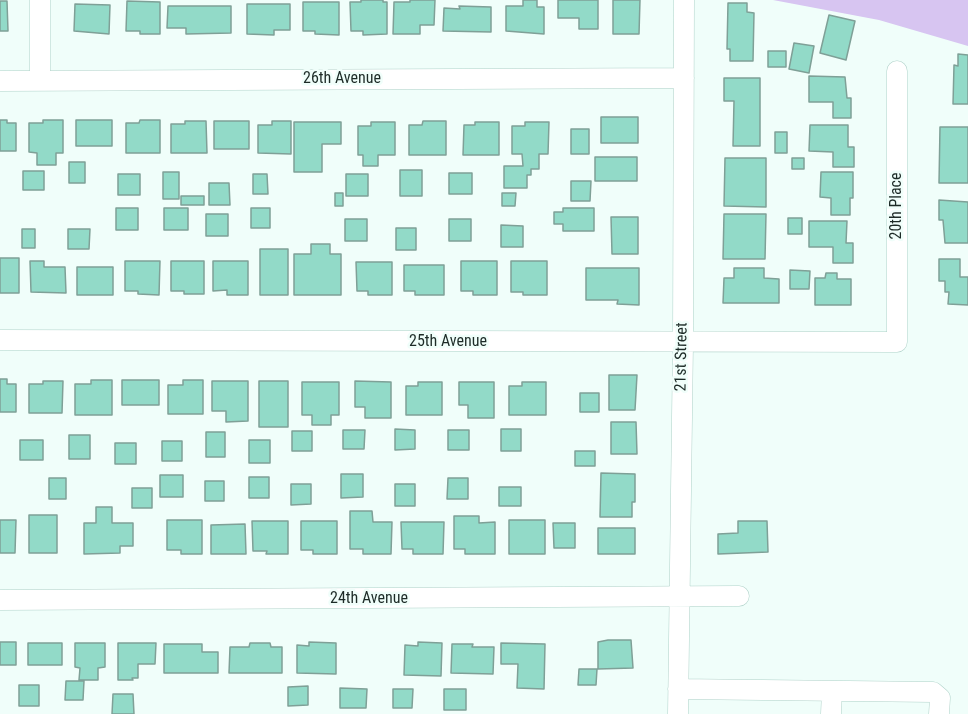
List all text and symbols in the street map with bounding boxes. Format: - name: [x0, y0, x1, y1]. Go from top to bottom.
- street label: 26th Avenue: [303, 69, 381, 89]
- street label: 20th Place: [887, 172, 907, 240]
- street label: 21st Street: [672, 322, 692, 392]
- street label: 25th Avenue: [409, 332, 487, 352]
- street label: 24th Avenue: [330, 589, 408, 609]

